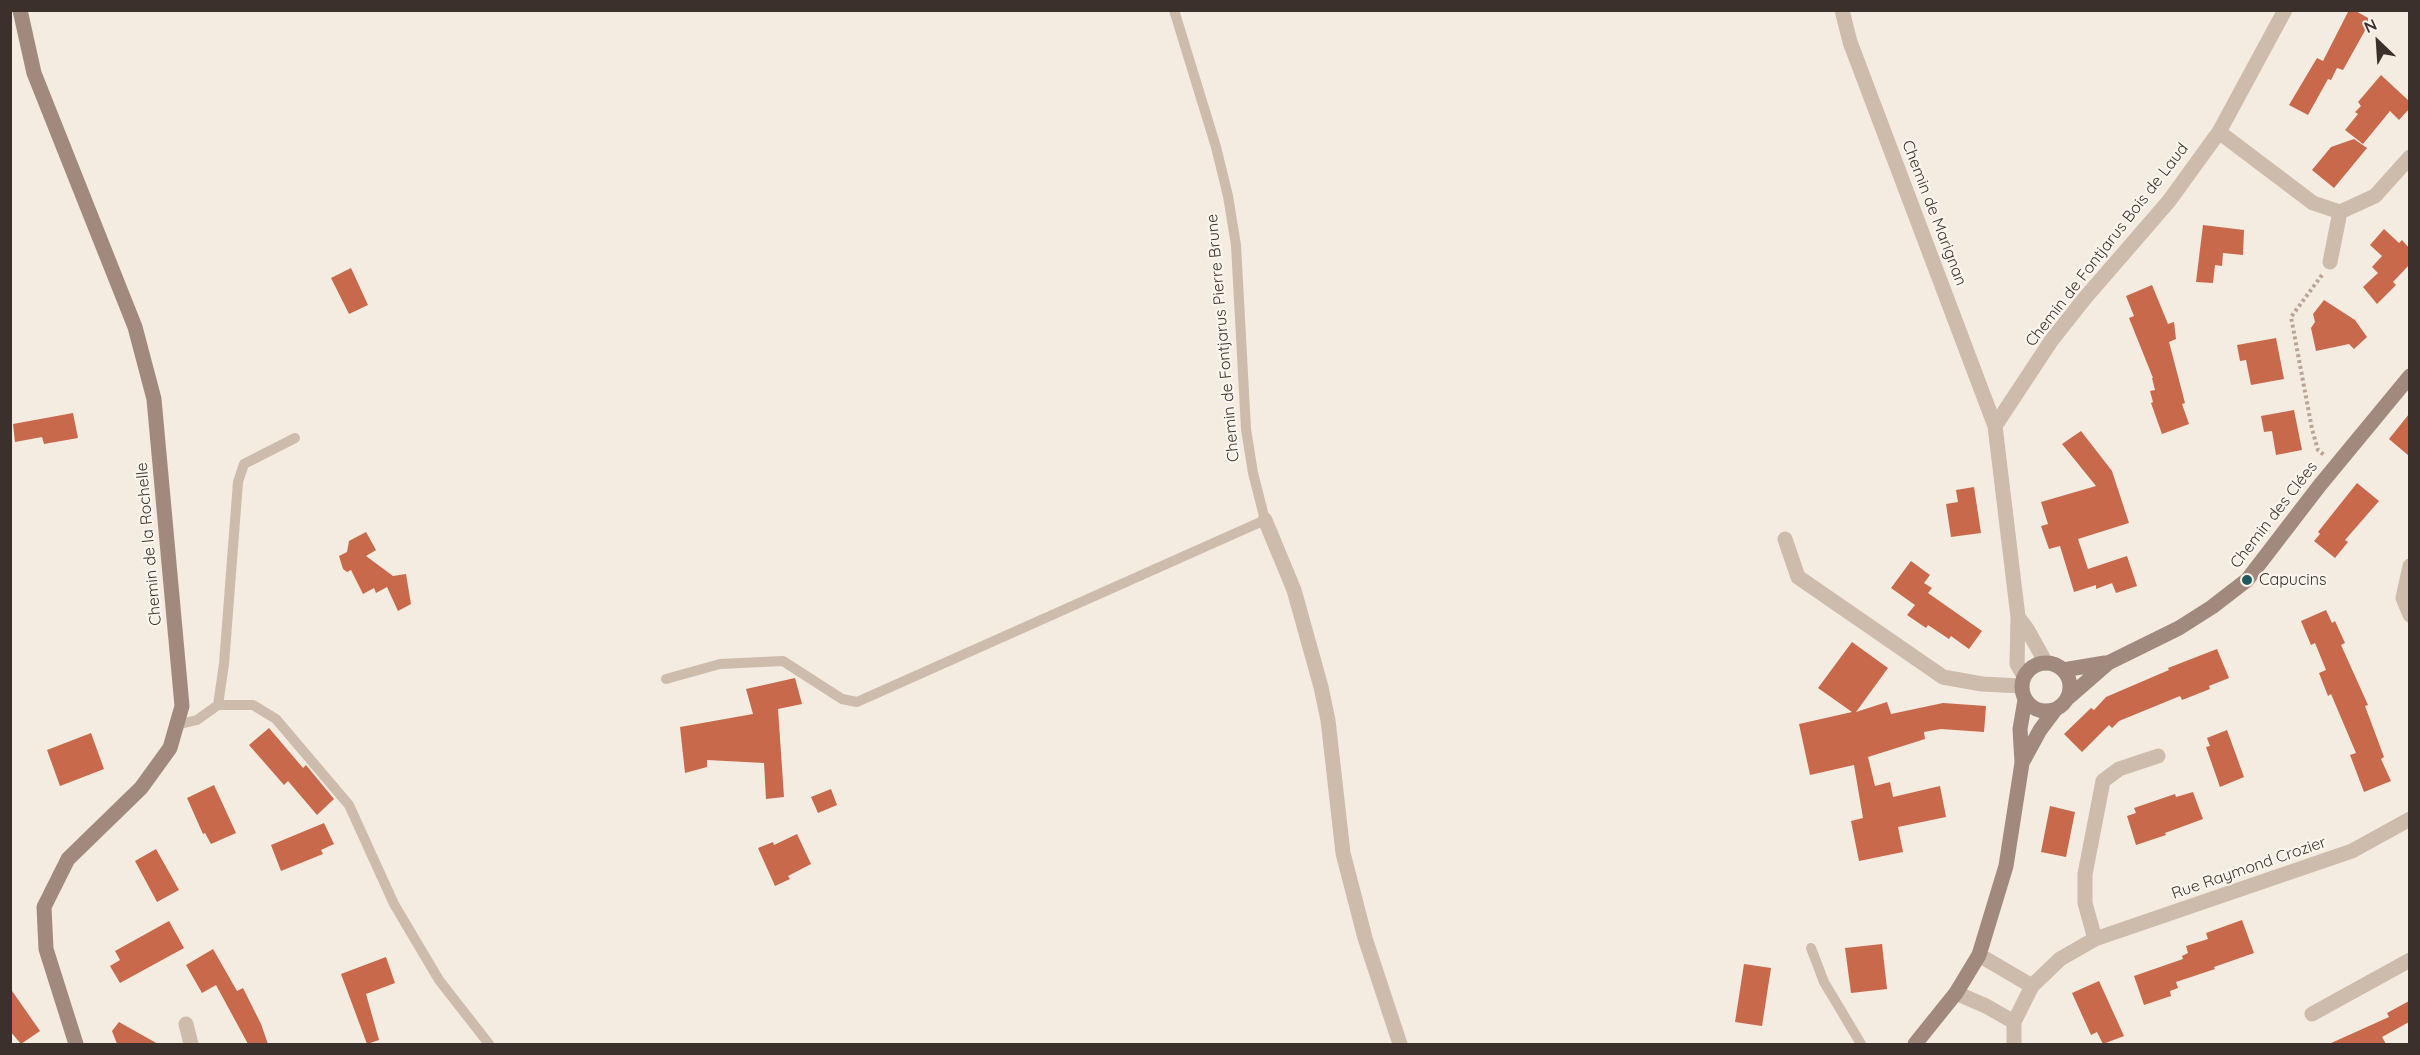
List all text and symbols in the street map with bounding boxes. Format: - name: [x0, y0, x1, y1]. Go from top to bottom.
- north arrow: [2348, 12, 2408, 72]
- text: N: [2361, 14, 2380, 37]
- street label: Chemin de Marignan: [1897, 138, 1971, 288]
- street label: Chemin de Fontjarus Bois de Laud: [2022, 139, 2192, 351]
- street label: Chemin de Fontjarus Pierre Brune: [1203, 213, 1243, 463]
- street label: Chemin des Clées: [2226, 458, 2322, 572]
- street label: Chemin de la Rochelle: [132, 461, 166, 627]
- place label: Capucins: [2259, 570, 2326, 590]
- marker: Capucins: [2240, 573, 2254, 587]
- street label: Rue Raymond Crozier: [2169, 833, 2329, 903]

